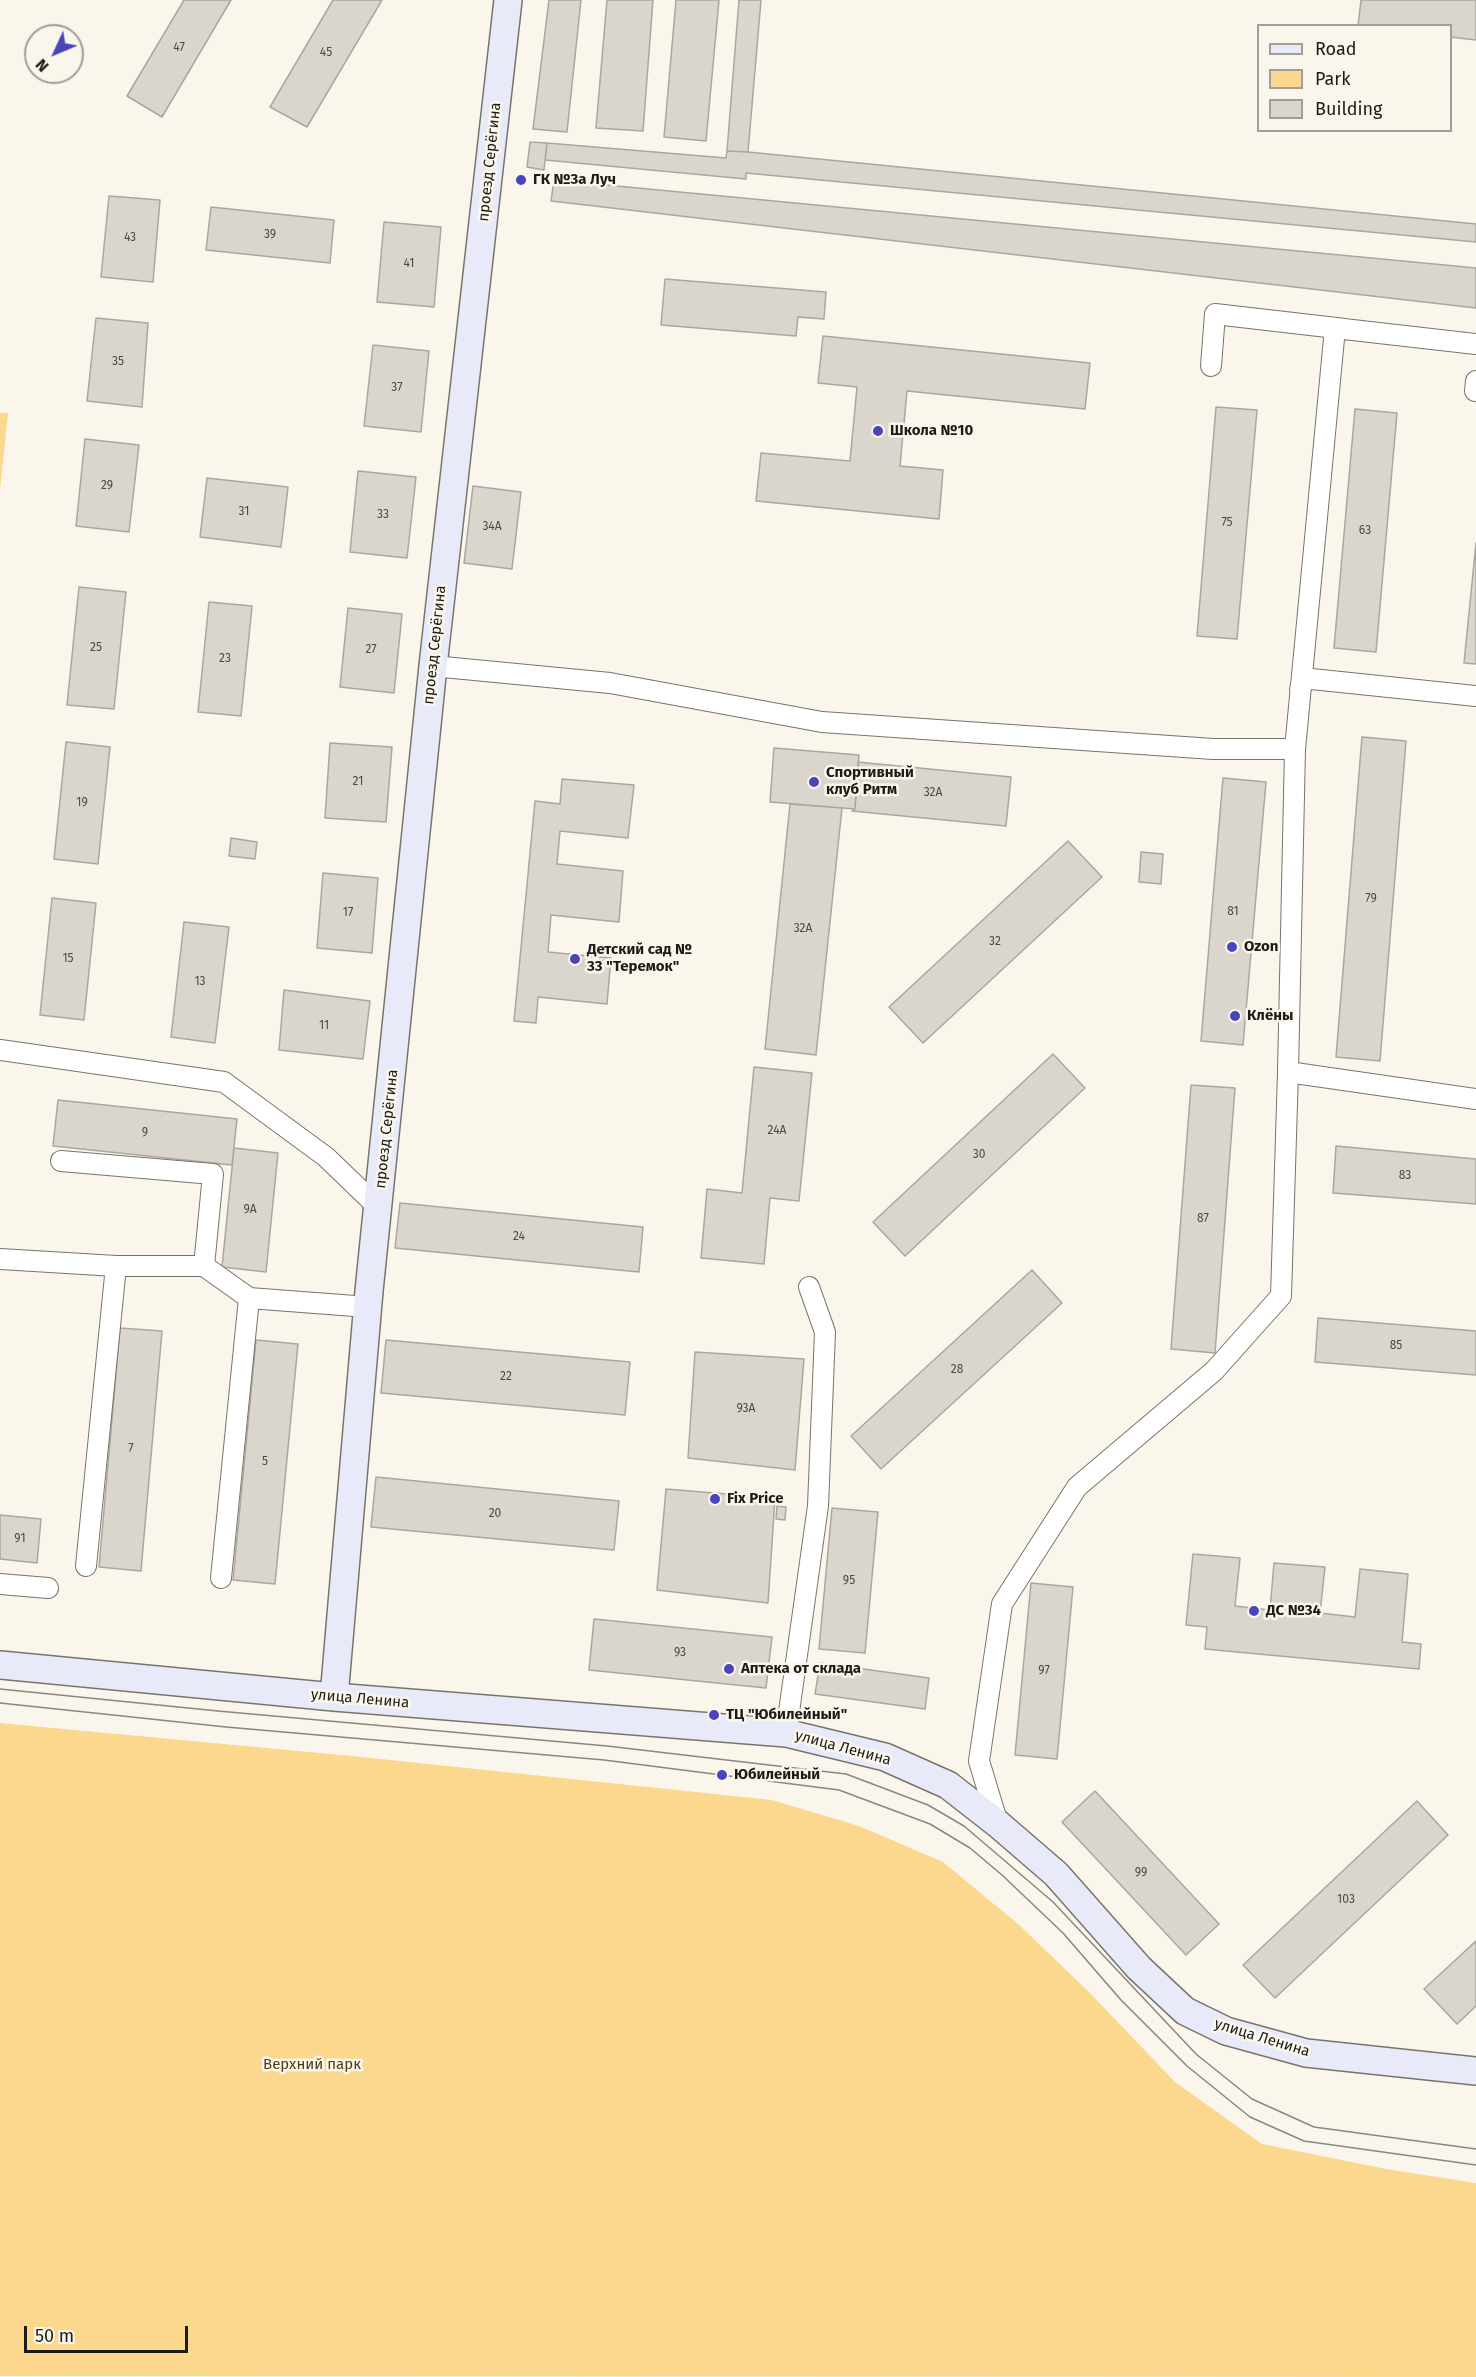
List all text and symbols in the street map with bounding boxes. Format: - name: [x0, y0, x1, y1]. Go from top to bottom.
- north arrow: [24, 24, 84, 84]
- legend: [1257, 24, 1452, 132]
- text: Road: [1315, 38, 1357, 60]
- house number: 47: [173, 41, 185, 55]
- house number: 45: [320, 46, 332, 60]
- text: N: [32, 55, 53, 76]
- text: Park: [1315, 68, 1350, 90]
- text: Building: [1315, 98, 1382, 120]
- street label: проезд Серёгина: [475, 101, 505, 223]
- place label: ГК №3а Луч: [533, 171, 616, 189]
- marker: ГК №3а Луч: [514, 173, 528, 187]
- house number: 39: [264, 228, 276, 242]
- house number: 43: [124, 231, 136, 245]
- house number: 41: [404, 257, 414, 271]
- house number: 35: [112, 355, 124, 369]
- house number: 37: [391, 381, 403, 395]
- place label: Школа №10: [890, 422, 973, 440]
- marker: Школа №10: [871, 424, 885, 438]
- house number: 29: [101, 479, 113, 493]
- house number: 31: [239, 505, 249, 519]
- house number: 33: [377, 508, 389, 522]
- house number: 75: [1221, 516, 1233, 530]
- house number: 34А: [482, 520, 502, 534]
- house number: 63: [1359, 524, 1371, 538]
- street label: проезд Серёгина: [420, 584, 450, 706]
- house number: 25: [90, 641, 102, 655]
- house number: 27: [365, 643, 377, 657]
- house number: 23: [219, 652, 231, 666]
- place label: Спортивный клуб Ритм: [826, 764, 914, 799]
- house number: 21: [353, 775, 363, 789]
- marker: Спортивный клуб Ритм: [807, 775, 821, 789]
- house number: 32А: [924, 786, 942, 800]
- house number: 19: [76, 796, 88, 810]
- house number: 79: [1365, 892, 1377, 906]
- house number: 81: [1227, 905, 1239, 919]
- house number: 17: [343, 906, 353, 920]
- house number: 32А: [794, 922, 812, 936]
- house number: 32: [989, 935, 1001, 949]
- place label: Ozon: [1244, 938, 1278, 956]
- marker: Ozon: [1225, 940, 1239, 954]
- place label: Детский сад № 33 "Теремок": [587, 941, 692, 976]
- house number: 15: [62, 952, 74, 966]
- marker: Детский сад № 33 "Теремок": [568, 952, 582, 966]
- house number: 13: [194, 975, 206, 989]
- place label: Клёны: [1247, 1007, 1293, 1025]
- marker: Клёны: [1228, 1009, 1242, 1023]
- house number: 11: [319, 1019, 329, 1033]
- street label: проезд Серёгина: [372, 1068, 402, 1190]
- house number: 24А: [768, 1124, 786, 1138]
- house number: 9: [142, 1126, 148, 1140]
- house number: 30: [973, 1148, 985, 1162]
- house number: 83: [1399, 1169, 1411, 1183]
- house number: 9А: [243, 1203, 257, 1217]
- house number: 87: [1197, 1212, 1209, 1226]
- house number: 24: [513, 1230, 525, 1244]
- house number: 85: [1390, 1339, 1402, 1353]
- house number: 28: [951, 1363, 963, 1377]
- house number: 22: [500, 1370, 512, 1384]
- house number: 93А: [737, 1402, 755, 1416]
- house number: 7: [128, 1442, 134, 1456]
- house number: 5: [262, 1455, 268, 1469]
- place label: Fix Price: [727, 1490, 783, 1508]
- marker: Fix Price: [708, 1492, 722, 1506]
- house number: 20: [489, 1507, 501, 1521]
- house number: 91: [14, 1532, 26, 1546]
- house number: 95: [843, 1574, 855, 1588]
- place label: ДС №34: [1266, 1602, 1321, 1620]
- marker: ДС №34: [1247, 1604, 1261, 1618]
- house number: 93: [674, 1646, 686, 1660]
- place label: Аптека от склада: [741, 1660, 861, 1678]
- marker: Аптека от склада: [722, 1662, 736, 1676]
- house number: 97: [1038, 1664, 1050, 1678]
- street label: улица Ленина: [310, 1686, 410, 1712]
- place label: ТЦ "Юбилейный": [726, 1706, 847, 1724]
- marker: ТЦ "Юбилейный": [707, 1708, 721, 1722]
- street label: улица Ленина: [793, 1727, 893, 1769]
- place label: Юбилейный: [734, 1766, 820, 1784]
- marker: Юбилейный: [715, 1768, 729, 1782]
- house number: 99: [1135, 1866, 1147, 1880]
- house number: 103: [1337, 1893, 1355, 1907]
- street label: улица Ленина: [1212, 2015, 1312, 2061]
- park label: Верхний парк: [263, 2056, 361, 2074]
- scale bar: [27, 2314, 190, 2352]
- text: 50 m: [35, 2325, 74, 2347]

